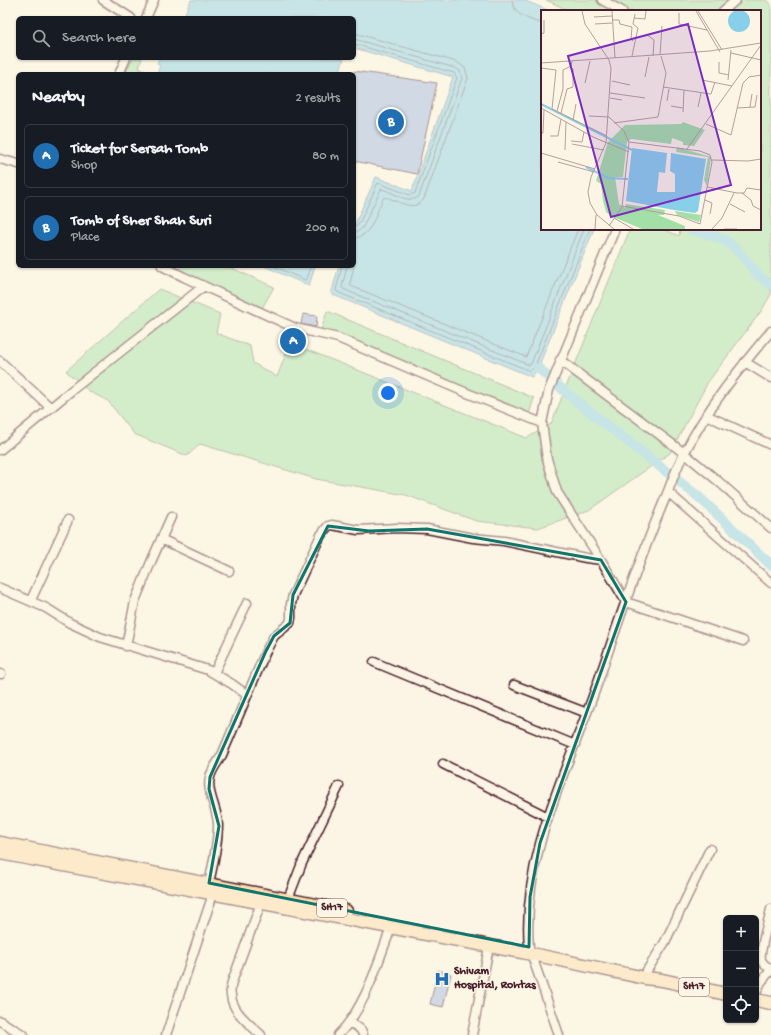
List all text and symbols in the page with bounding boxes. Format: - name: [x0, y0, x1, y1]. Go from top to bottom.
- inset map: [541, 10, 761, 230]
- search box: [16, 16, 356, 60]
- icon: search: [30, 27, 52, 49]
- text: Search here: [62, 29, 136, 47]
- text: Nearby: [32, 88, 85, 108]
- text: 2 results: [295, 91, 340, 106]
- pin: B: [378, 107, 404, 137]
- text: Ticket for Sersah Tomb: [71, 140, 208, 158]
- text: A: [42, 149, 50, 164]
- text: 80 m: [312, 149, 339, 164]
- text: Shop: [71, 158, 97, 173]
- text: Tomb of Sher Shah Suri: [71, 212, 212, 230]
- text: B: [43, 221, 49, 236]
- text: 200 m: [306, 221, 339, 236]
- text: Place: [71, 230, 99, 245]
- pin: A: [280, 326, 306, 356]
- your location: [378, 383, 398, 403]
- road number: SH17: [317, 899, 347, 917]
- map controls: [723, 915, 759, 1023]
- button: +: [723, 915, 759, 951]
- button: −: [723, 951, 759, 987]
- place label: Shivam Hospital, Rohtas: [454, 965, 536, 993]
- hospital icon: Shivam Hospital, Rohtas: [433, 970, 451, 988]
- road number: SH17: [679, 978, 709, 996]
- button: locate: [723, 987, 759, 1023]

